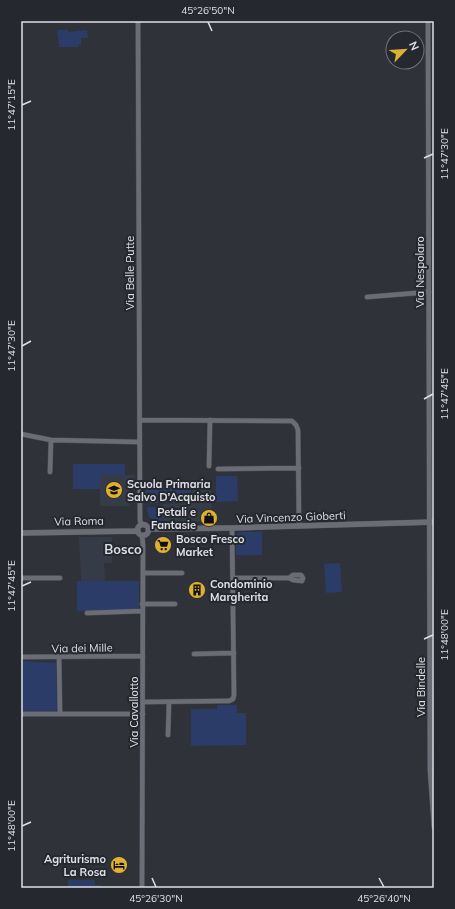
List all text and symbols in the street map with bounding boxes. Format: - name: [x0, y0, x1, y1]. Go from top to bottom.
- text: 45°26'50"N: [181, 4, 235, 17]
- north arrow: [385, 30, 425, 70]
- text: N: [406, 39, 422, 52]
- text: 11°47'15"E: [5, 79, 18, 131]
- text: 11°47'30"E: [438, 128, 451, 180]
- street label: Via Belle Putte: [123, 236, 137, 310]
- street label: Via Nespolaro: [413, 236, 427, 308]
- text: 11°47'30"E: [5, 320, 18, 372]
- text: 11°47'45"E: [438, 368, 451, 420]
- place label: Scuola Primaria Salvo D’Acquisto: [127, 477, 216, 504]
- school or university icon: Scuola Primaria Salvo D’Acquisto: [104, 480, 124, 500]
- place label: Petali e Fantasie: [151, 505, 196, 532]
- shop icon: Petali e Fantasie: [199, 508, 219, 528]
- street label: Via Vincenzo Gioberti: [236, 508, 346, 526]
- street label: Via Roma: [54, 514, 104, 528]
- place label: Bosco Fresco Market: [176, 532, 245, 559]
- supermarket icon: Bosco Fresco Market: [153, 535, 173, 555]
- district label: Bosco: [104, 541, 142, 557]
- text: 11°47'45"E: [5, 560, 18, 612]
- place label: Condominio Margherita: [210, 577, 273, 604]
- building icon: Condominio Margherita: [187, 580, 207, 600]
- text: 11°48'00"E: [438, 609, 451, 661]
- street label: Via dei Mille: [51, 640, 113, 656]
- street label: Via Bindelle: [414, 657, 428, 717]
- street label: Via Cavallotto: [127, 676, 141, 748]
- text: 11°48'00"E: [5, 800, 18, 852]
- place label: Agriturismo La Rosa: [44, 852, 106, 879]
- hotel icon: Agriturismo La Rosa: [109, 855, 129, 875]
- text: 45°26'30"N: [129, 892, 183, 905]
- text: 45°26'40"N: [357, 892, 411, 905]

